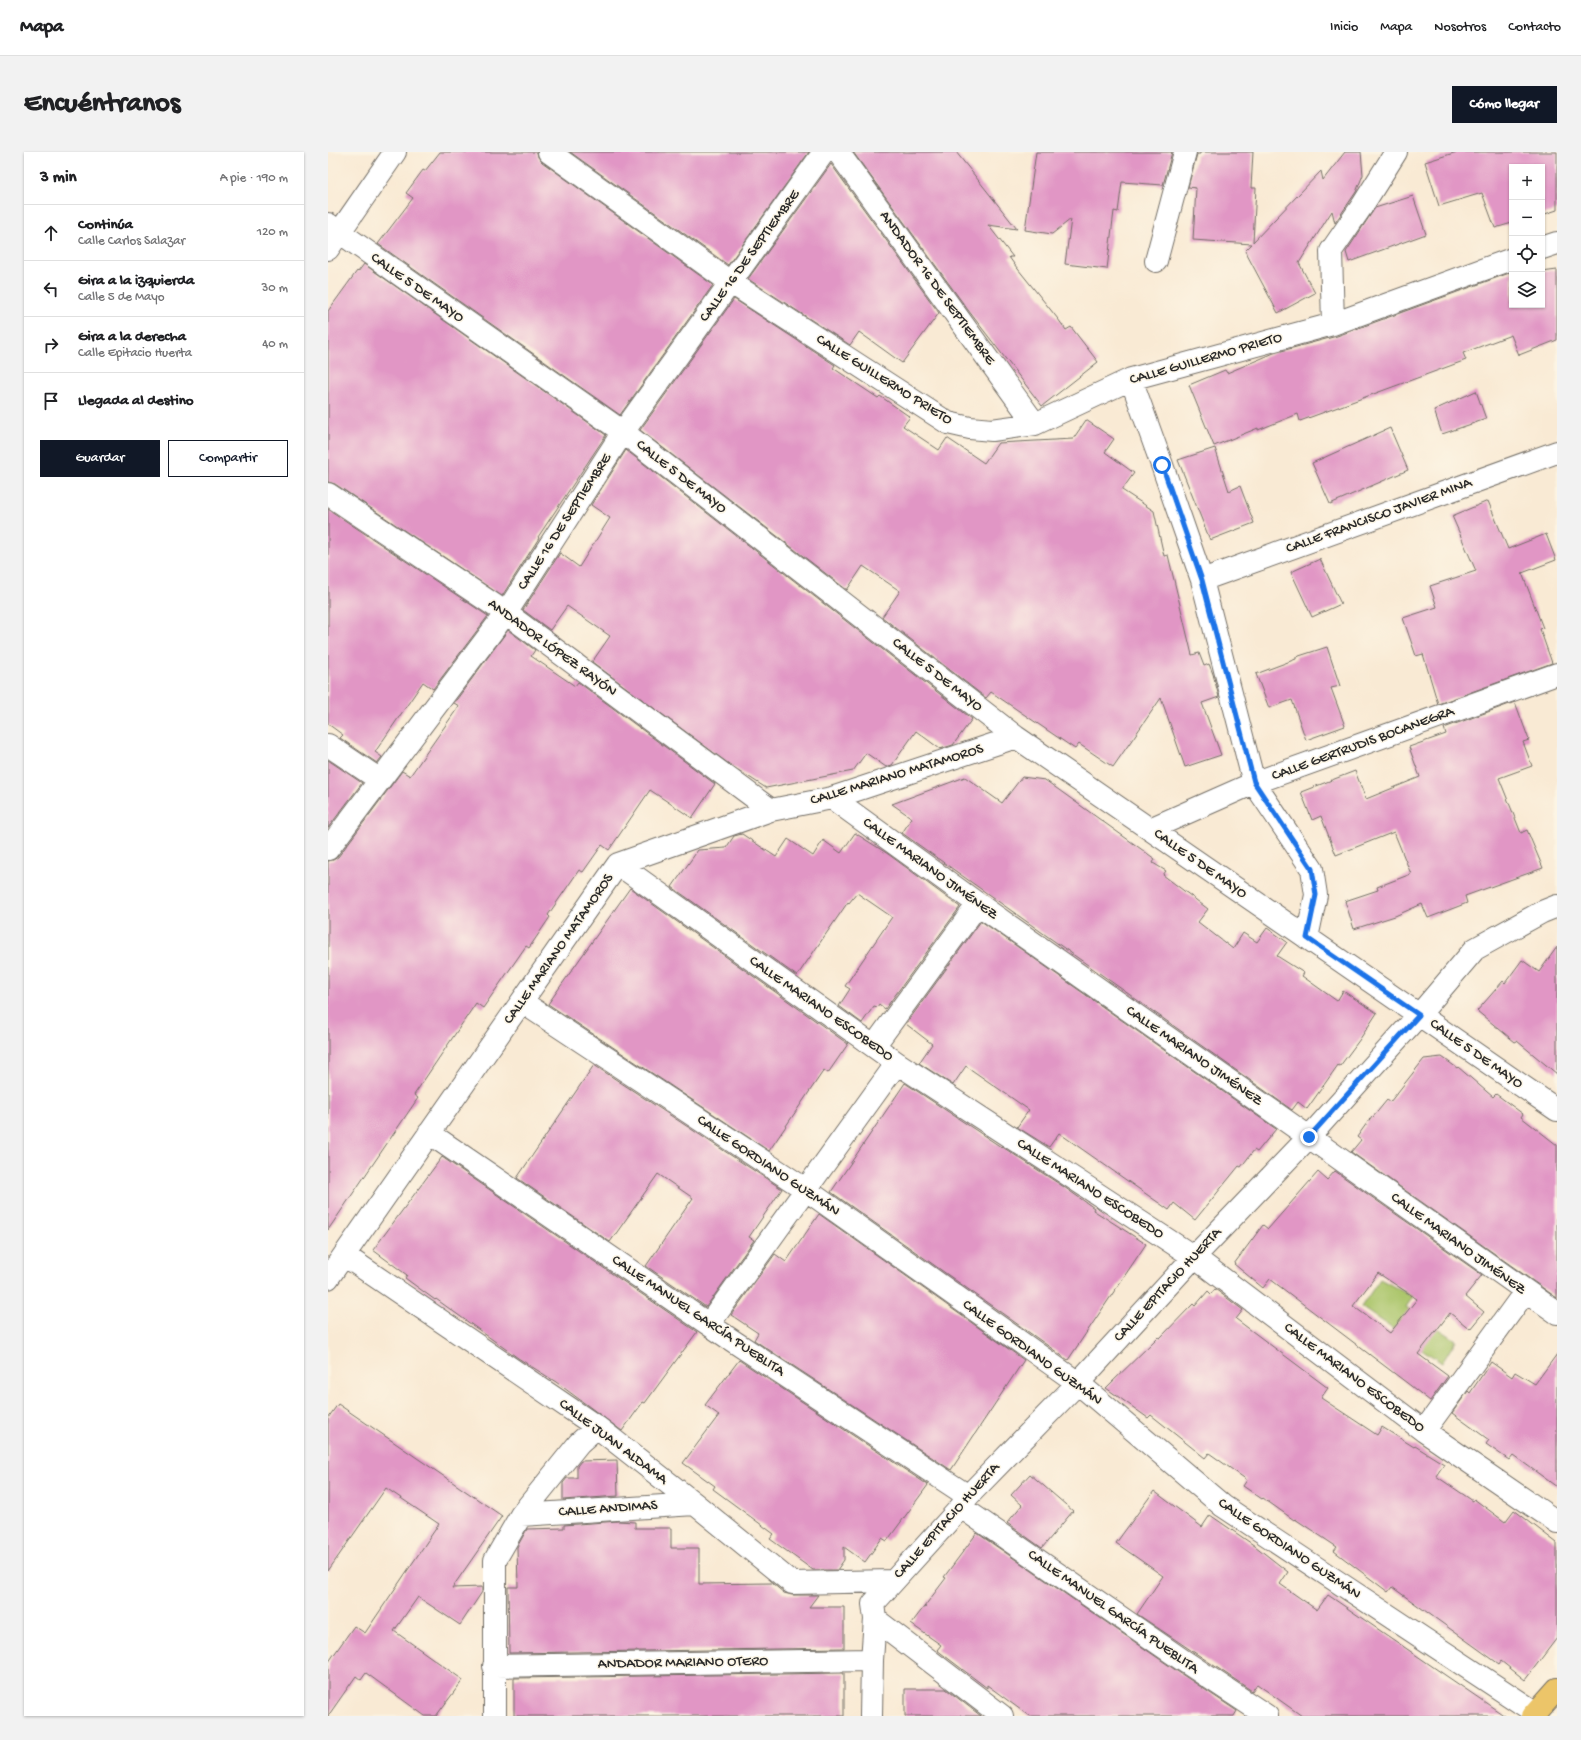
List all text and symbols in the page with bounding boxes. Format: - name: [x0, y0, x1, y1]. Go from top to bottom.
- text: Mapa: [20, 16, 64, 39]
- text: Inicio: [1330, 19, 1358, 36]
- text: Mapa: [1380, 19, 1412, 36]
- text: Nosotros: [1434, 19, 1486, 36]
- text: Contacto: [1508, 19, 1561, 36]
- button: Cómo llegar: [1452, 86, 1557, 123]
- text: Encuéntranos: [24, 88, 180, 121]
- map controls: [1509, 164, 1545, 308]
- button: +: [1509, 164, 1545, 200]
- text: 3 min: [40, 168, 77, 188]
- text: A pie · 190 m: [220, 171, 288, 186]
- street label: CALLE 16 DE SEPTIEMBRE: [696, 186, 804, 326]
- button: −: [1509, 200, 1545, 236]
- street label: ANDADOR 16 DE SEPTIEMBRE: [875, 207, 999, 369]
- text: Continúa: [78, 216, 133, 234]
- icon: ahead: [40, 222, 62, 244]
- text: 120 m: [257, 225, 288, 240]
- text: Calle Carlos Salazar: [78, 234, 185, 249]
- button: locate: [1509, 236, 1545, 272]
- street label: CALLE 5 DE MAYO: [367, 249, 467, 327]
- text: Gira a la izquierda: [78, 272, 194, 290]
- button: layers: [1509, 272, 1545, 308]
- icon: left: [40, 278, 62, 300]
- text: 30 m: [262, 281, 288, 296]
- text: Calle 5 de Mayo: [78, 290, 164, 305]
- text: Gira a la derecha: [78, 328, 186, 346]
- street label: CALLE GUILLERMO PRIETO: [1128, 329, 1284, 389]
- street label: CALLE GUILLERMO PRIETO: [812, 331, 956, 429]
- icon: right: [40, 334, 62, 356]
- text: 40 m: [262, 337, 288, 352]
- text: Calle Epitacio Huerta: [78, 346, 192, 361]
- icon: arrive: [40, 390, 62, 412]
- text: Llegada al destino: [78, 392, 194, 410]
- street label: CALLE 5 DE MAYO: [632, 436, 730, 518]
- button: Guardar: [40, 440, 160, 477]
- button: Compartir: [168, 440, 288, 477]
- street label: CALLE 16 DE SEPTIEMBRE: [514, 450, 616, 594]
- route start: [1153, 456, 1171, 474]
- street label: CALLE FRANCISCO JAVIER MINA: [1284, 474, 1476, 558]
- street label: ANDADOR LÓPEZ RAYÓN: [484, 595, 620, 701]
- street label: CALLE 5 DE MAYO: [888, 634, 986, 716]
- street label: CALLE GERTRUDIS BOCANEGRA: [1269, 702, 1458, 785]
- street label: CALLE MARIANO MATAMOROS: [808, 740, 986, 810]
- street label: CALLE MARIANO JIMÉNEZ: [859, 814, 1001, 924]
- street label: CALLE 5 DE MAYO: [1150, 825, 1250, 903]
- street label: CALLE MARIANO MATAMOROS: [500, 870, 618, 1028]
- street label: CALLE MARIANO ESCOBEDO: [745, 952, 897, 1066]
- street label: CALLE MARIANO JIMÉNEZ: [1122, 1002, 1266, 1110]
- street label: CALLE 5 DE MAYO: [1426, 1015, 1526, 1093]
- street label: CALLE GORDIANO GUZMÁN: [693, 1111, 843, 1221]
- route end: [1300, 1128, 1318, 1146]
- street label: CALLE MARIANO ESCOBEDO: [1013, 1135, 1167, 1243]
- street label: CALLE MARIANO JIMÉNEZ: [1387, 1189, 1529, 1299]
- street label: CALLE EPITACIO HUERTA: [1110, 1223, 1227, 1346]
- street label: CALLE MANUEL GARCÍA PUEBLITA: [608, 1251, 789, 1381]
- street label: CALLE GORDIANO GUZMÁN: [958, 1296, 1106, 1410]
- street label: CALLE MARIANO ESCOBEDO: [1280, 1319, 1428, 1437]
- street label: CALLE JUAN ALDAMA: [555, 1395, 672, 1490]
- street label: CALLE EPITACIO HUERTA: [890, 1458, 1005, 1583]
- street label: CALLE GORDIANO GUZMÁN: [1214, 1494, 1364, 1604]
- street label: CALLE ANDIMAS: [558, 1497, 658, 1521]
- street label: CALLE MANUEL GARCÍA PUEBLITA: [1024, 1546, 1203, 1679]
- street label: ANDADOR MARIANO OTERO: [598, 1653, 768, 1673]

